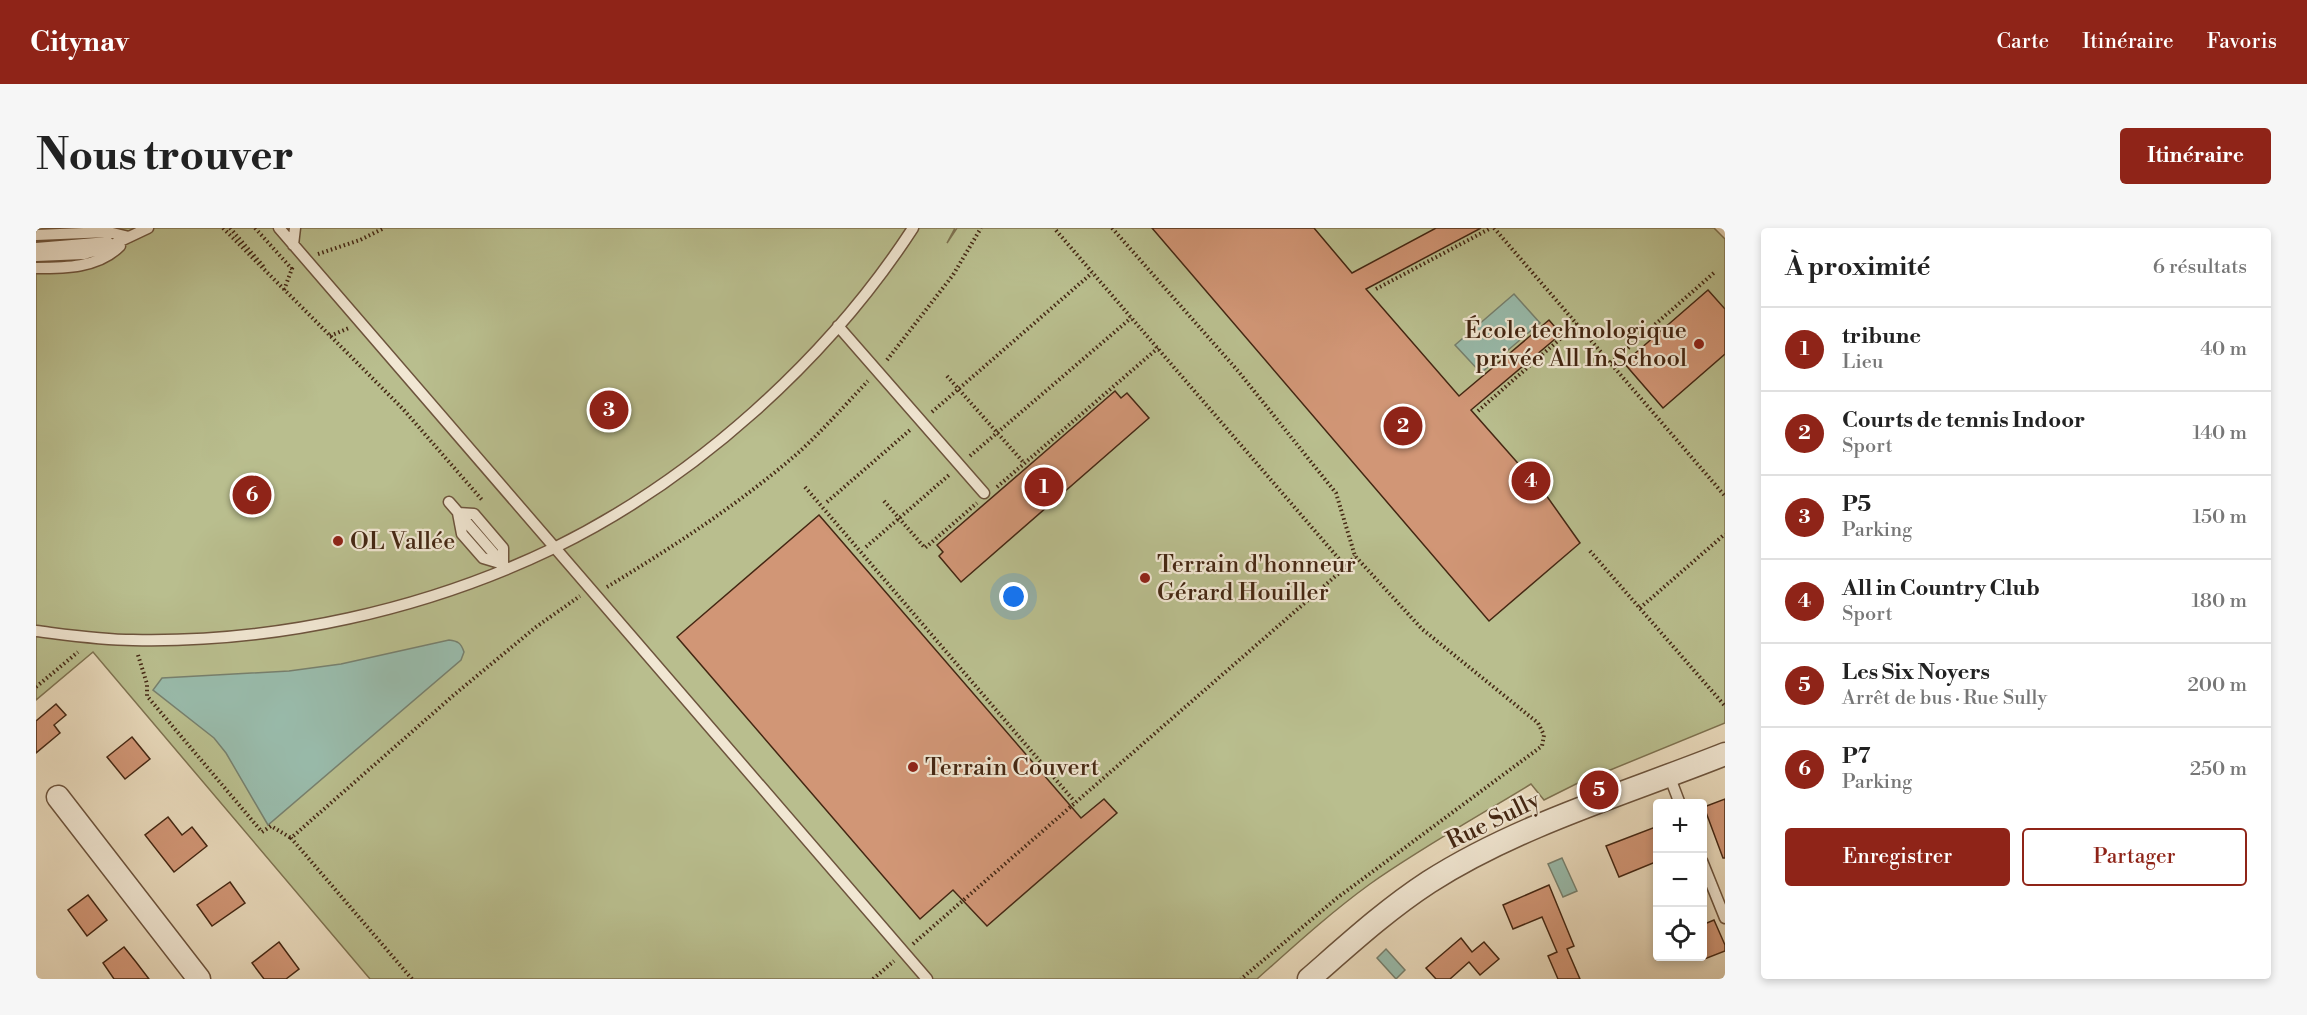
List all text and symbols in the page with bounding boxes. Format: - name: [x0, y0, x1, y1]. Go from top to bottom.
- text: Citynav: [30, 25, 129, 60]
- text: Carte: [1997, 29, 2049, 55]
- text: Itinéraire: [2082, 29, 2174, 55]
- text: Favoris: [2207, 29, 2277, 55]
- button: Itinéraire: [2120, 128, 2271, 184]
- text: Nous trouver: [36, 130, 294, 183]
- text: À proximité: [1785, 251, 1930, 283]
- text: 6 résultats: [2153, 255, 2247, 280]
- place label: École technologique privée All In School: [1465, 315, 1687, 374]
- text: tribune: [1842, 323, 1921, 350]
- marker: École technologique privée All In School: [1692, 337, 1706, 351]
- text: 1: [1800, 337, 1809, 362]
- text: 40 m: [2200, 337, 2247, 362]
- text: Lieu: [1842, 350, 1883, 375]
- pin: 3: [590, 388, 628, 432]
- pin: 2: [1384, 404, 1422, 448]
- text: Courts de tennis Indoor: [1842, 407, 2085, 434]
- text: 2: [1798, 421, 1811, 446]
- text: 140 m: [2192, 421, 2247, 446]
- text: Sport: [1842, 434, 1893, 459]
- pin: 4: [1512, 458, 1550, 504]
- pin: 1: [1024, 464, 1064, 510]
- pin: 6: [232, 472, 272, 518]
- text: P5: [1842, 491, 1871, 518]
- text: 3: [1798, 505, 1811, 530]
- text: 150 m: [2192, 505, 2247, 530]
- text: Parking: [1842, 518, 1912, 543]
- place label: OL Vallée: [350, 527, 455, 557]
- marker: OL Vallée: [331, 534, 345, 548]
- place label: Terrain d'honneur Gérard Houiller: [1157, 550, 1356, 608]
- marker: Terrain d'honneur Gérard Houiller: [1138, 571, 1152, 585]
- text: All in Country Club: [1842, 575, 2040, 602]
- your location: [999, 582, 1028, 611]
- text: 4: [1798, 589, 1811, 614]
- text: 180 m: [2192, 589, 2247, 614]
- text: Sport: [1842, 602, 1893, 627]
- text: Les Six Noyers: [1842, 659, 1990, 686]
- text: 5: [1798, 673, 1811, 698]
- text: 200 m: [2187, 673, 2247, 698]
- text: Arrêt de bus · Rue Sully: [1842, 686, 2047, 711]
- text: P7: [1842, 743, 1870, 770]
- place label: Terrain Couvert: [925, 753, 1100, 783]
- text: 6: [1798, 757, 1811, 782]
- text: 250 m: [2190, 757, 2247, 782]
- marker: Terrain Couvert: [906, 760, 920, 774]
- pin: 5: [1580, 768, 1618, 812]
- text: Parking: [1842, 770, 1912, 795]
- street label: Rue Sully: [1442, 785, 1546, 856]
- map controls: [1653, 799, 1707, 961]
- button: +: [1653, 799, 1707, 853]
- button: Enregistrer: [1785, 828, 2010, 886]
- button: Partager: [2022, 828, 2247, 886]
- button: −: [1653, 853, 1707, 907]
- button: locate: [1653, 907, 1707, 961]

